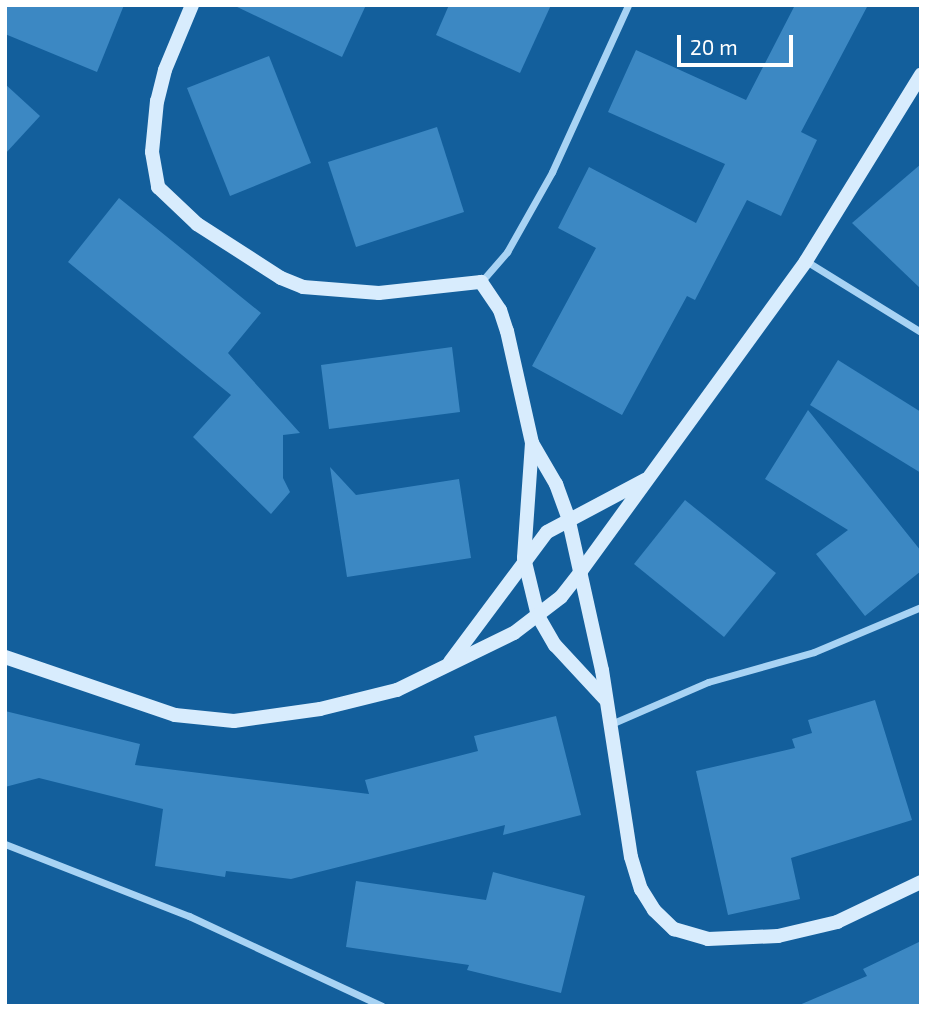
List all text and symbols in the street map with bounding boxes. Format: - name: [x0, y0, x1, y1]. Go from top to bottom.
- scale bar: [681, 21, 796, 65]
- text: 20 m: [690, 34, 738, 59]

